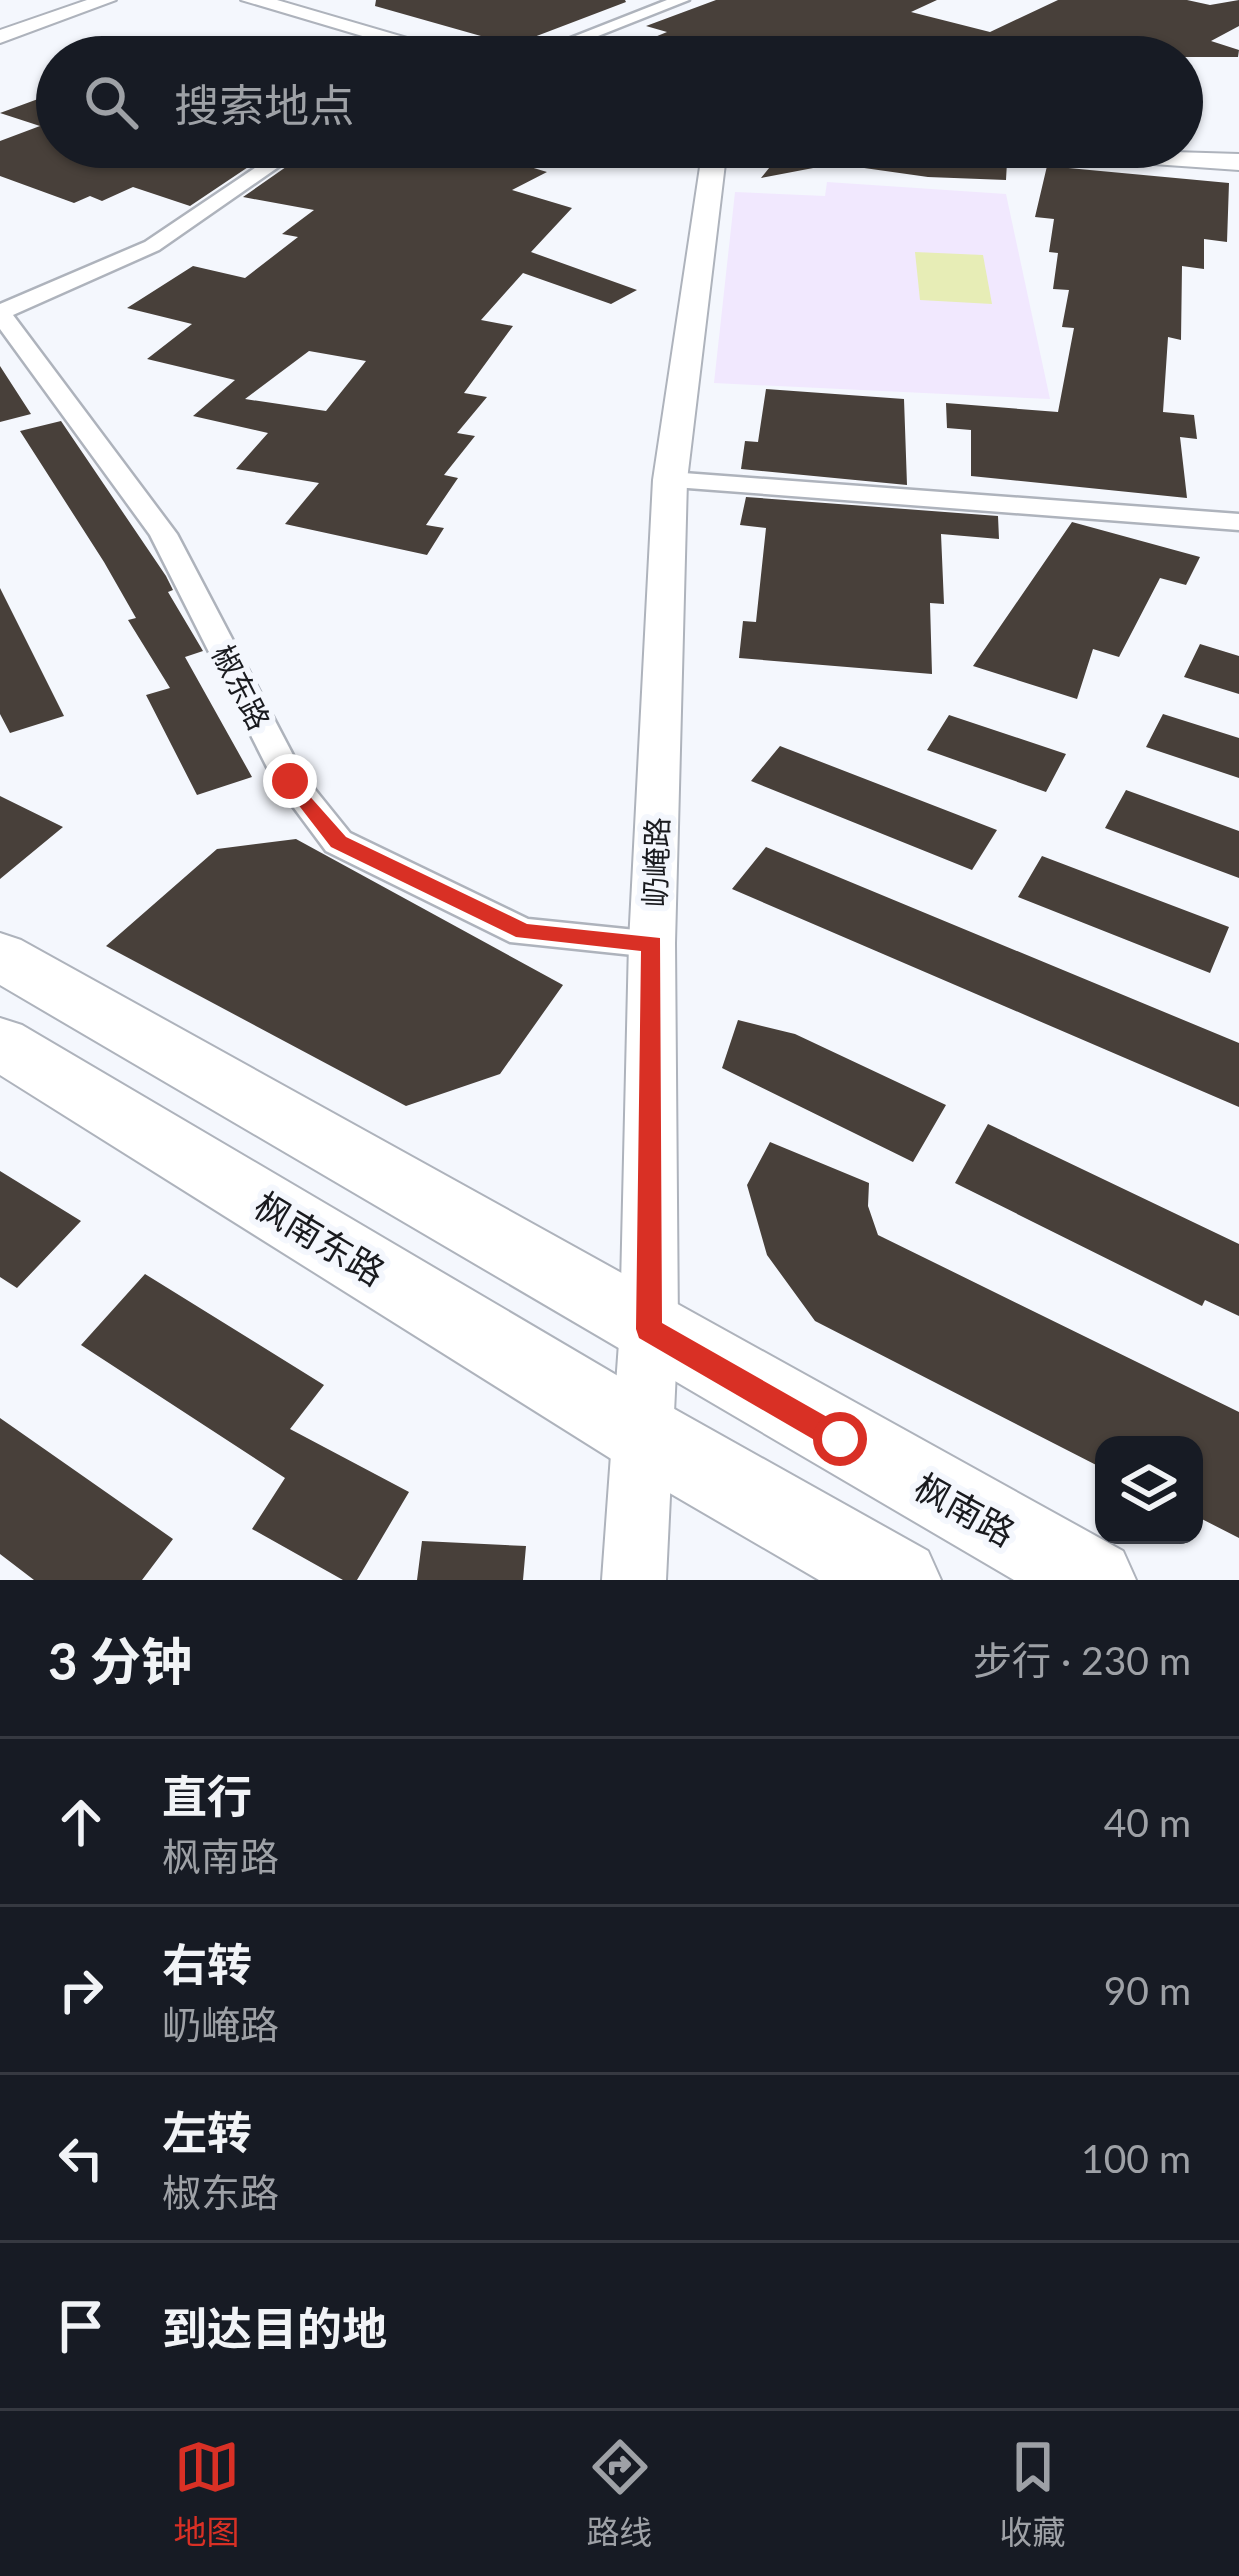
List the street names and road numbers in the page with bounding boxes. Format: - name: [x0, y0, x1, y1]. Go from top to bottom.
- street label: 椒东路: [206, 639, 278, 735]
- street label: 屷崦路: [635, 816, 675, 908]
- street label: 枫南东路: [247, 1182, 393, 1294]
- street label: 枫南路: [907, 1464, 1023, 1554]

